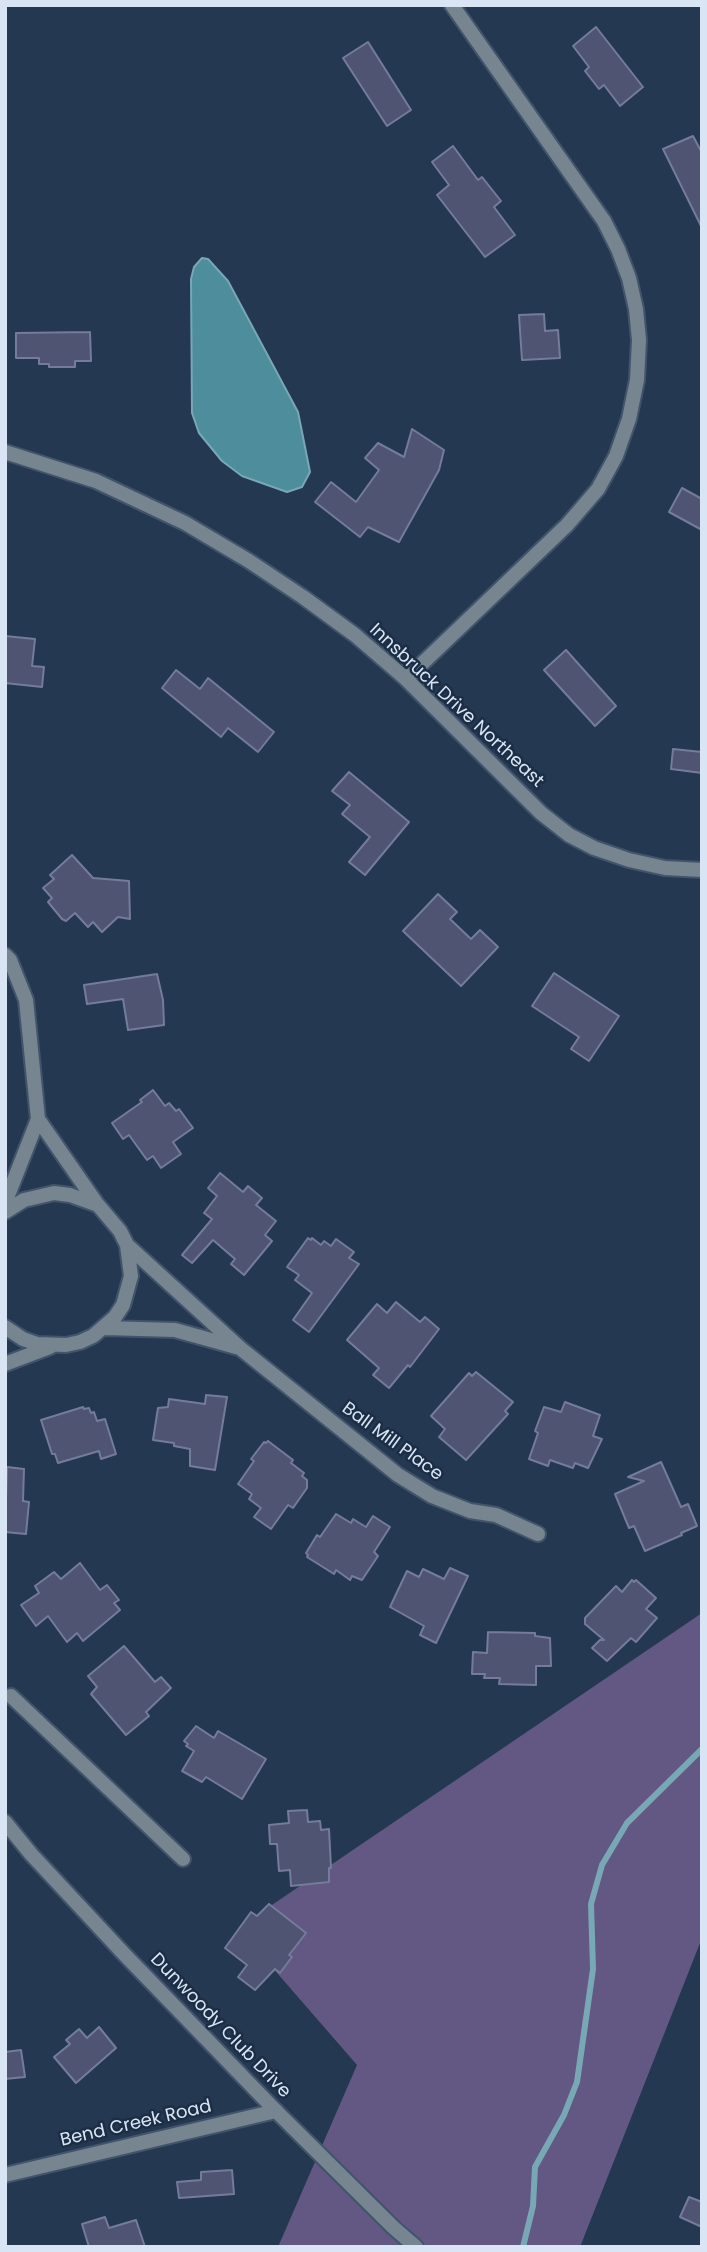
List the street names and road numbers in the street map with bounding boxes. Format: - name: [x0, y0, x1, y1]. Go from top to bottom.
- street label: Innsbruck Drive Northeast: [364, 620, 548, 792]
- street label: Ball Mill Place: [337, 1398, 447, 1486]
- street label: Dunwoody Club Drive: [145, 1949, 295, 2103]
- street label: Bend Creek Road: [58, 2096, 214, 2152]

